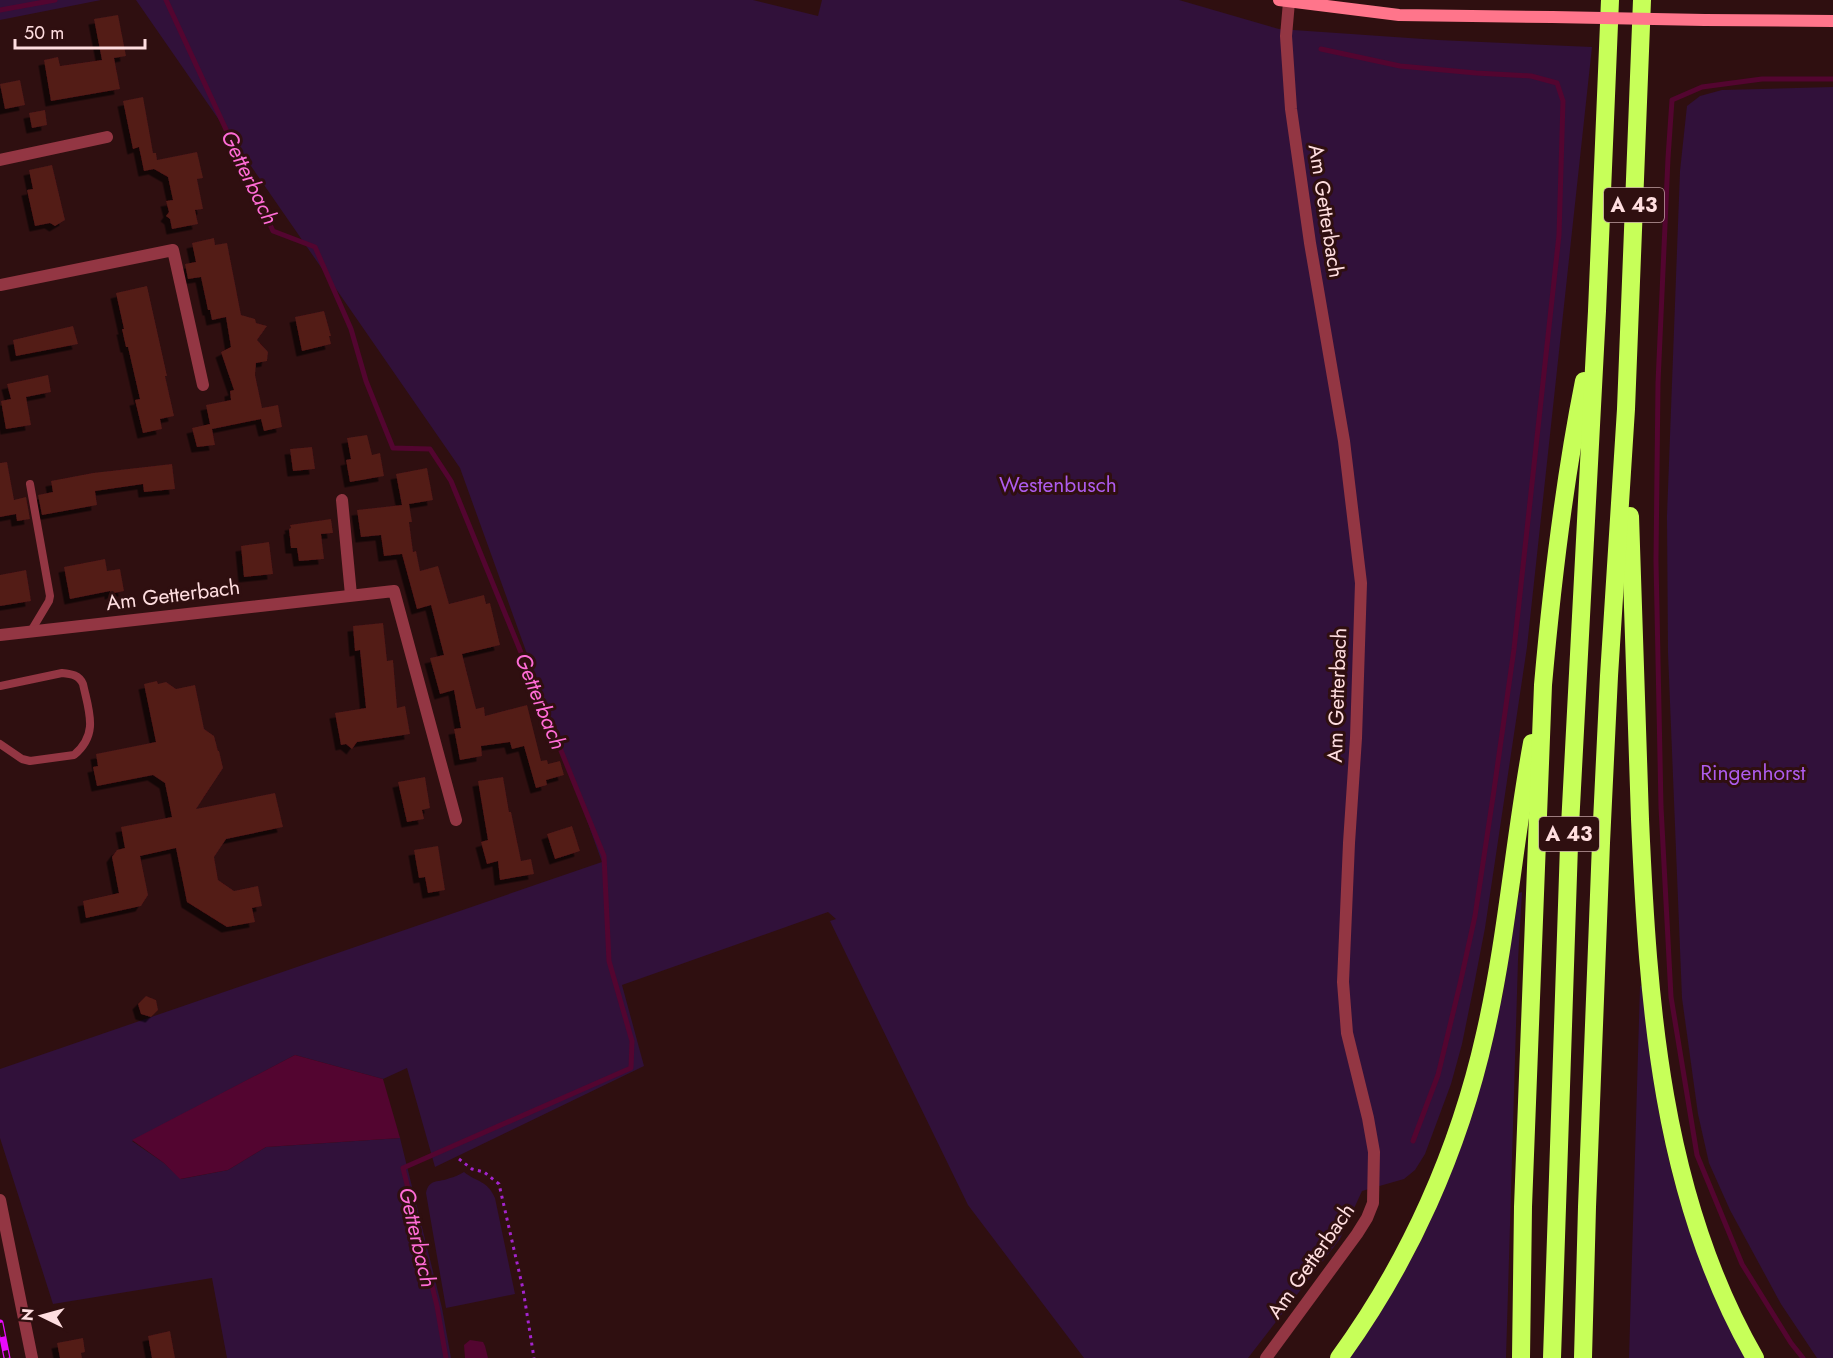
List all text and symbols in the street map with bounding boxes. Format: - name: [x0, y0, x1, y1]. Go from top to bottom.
- scale bar: [15, 12, 146, 50]
- text: 50 m: [24, 20, 64, 46]
- water label: Getterbach: [213, 124, 287, 230]
- street label: Am Getterbach: [1301, 142, 1351, 280]
- road number: A 43: [1604, 188, 1664, 222]
- park label: Westenbusch: [999, 470, 1117, 500]
- street label: Am Getterbach: [104, 572, 242, 618]
- street label: Am Getterbach: [1320, 627, 1354, 763]
- water label: Getterbach: [507, 648, 575, 754]
- park label: Ringenhorst: [1700, 758, 1806, 788]
- road number: A 43: [1539, 817, 1599, 851]
- water label: Getterbach: [391, 1184, 445, 1290]
- street label: Am Getterbach: [1260, 1197, 1362, 1325]
- north arrow: [12, 1286, 72, 1346]
- text: N: [16, 1307, 40, 1322]

